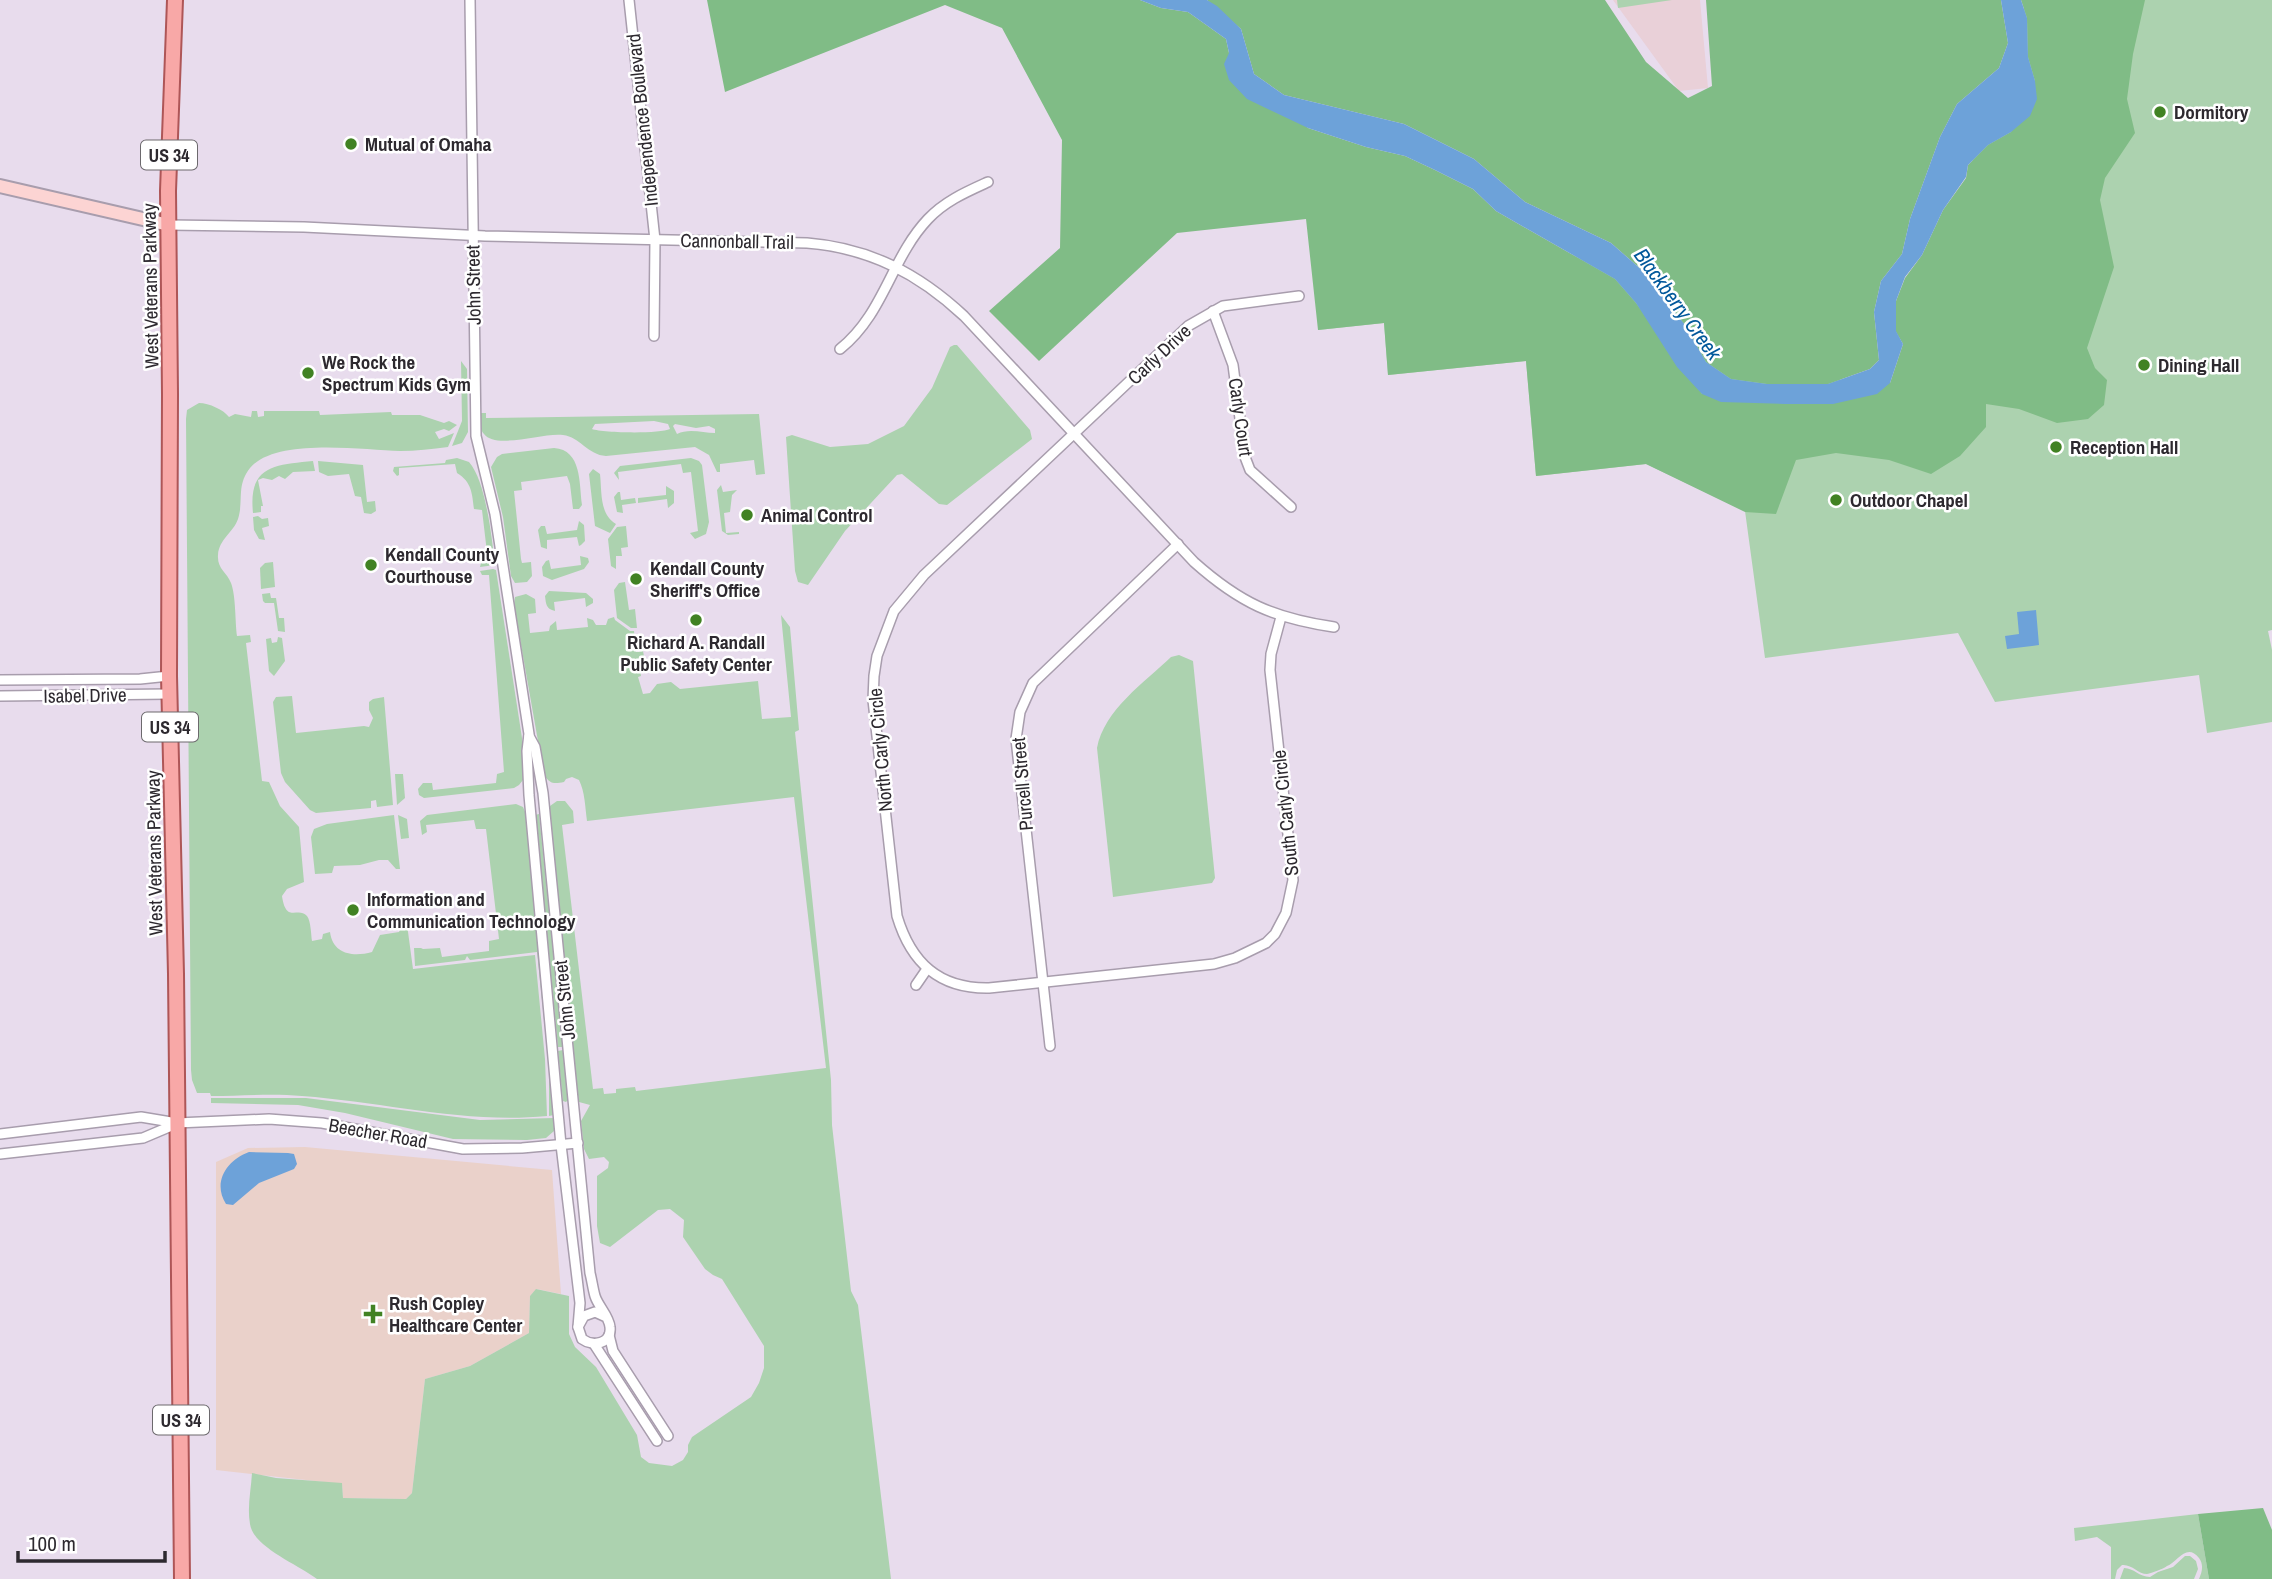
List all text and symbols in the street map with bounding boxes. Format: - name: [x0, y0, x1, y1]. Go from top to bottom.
- street label: Independence Boulevard: [620, 32, 664, 208]
- place label: Dormitory: [2174, 99, 2249, 125]
- marker: Dormitory: [2152, 104, 2168, 120]
- place label: Mutual of Omaha: [365, 131, 492, 157]
- marker: Mutual of Omaha: [343, 136, 359, 152]
- road number: US 34: [141, 140, 197, 170]
- street label: West Veterans Parkway: [136, 203, 164, 369]
- street label: Cannonball Trail: [680, 227, 794, 255]
- water label: Blackberry Creek: [1627, 242, 1729, 367]
- street label: John Street: [459, 244, 487, 325]
- street label: Carly Drive: [1122, 318, 1196, 390]
- place label: We Rock the Spectrum Kids Gym: [322, 349, 471, 397]
- place label: Dining Hall: [2158, 352, 2239, 378]
- marker: Dining Hall: [2136, 357, 2152, 373]
- marker: We Rock the Spectrum Kids Gym: [300, 365, 316, 381]
- street label: Carly Court: [1223, 376, 1259, 458]
- place label: Reception Hall: [2070, 434, 2178, 460]
- marker: Reception Hall: [2048, 439, 2064, 455]
- place label: Outdoor Chapel: [1850, 487, 1968, 513]
- marker: Outdoor Chapel: [1828, 492, 1844, 508]
- place label: Animal Control: [761, 502, 873, 528]
- marker: Animal Control: [739, 507, 755, 523]
- place label: Kendall County Courthouse: [385, 541, 500, 589]
- place label: Kendall County Sheriff's Office: [650, 555, 765, 603]
- marker: Kendall County Courthouse: [363, 557, 379, 573]
- marker: Kendall County Sheriff's Office: [628, 571, 644, 587]
- marker: Richard A. Randall Public Safety Center: [688, 612, 704, 628]
- place label: Richard A. Randall Public Safety Center: [620, 629, 772, 677]
- street label: Isabel Drive: [43, 681, 127, 709]
- street label: North Carly Circle: [862, 687, 898, 813]
- road number: US 34: [142, 712, 198, 742]
- street label: Purcell Street: [1005, 736, 1039, 832]
- street label: South Carly Circle: [1265, 749, 1305, 877]
- street label: West Veterans Parkway: [140, 770, 168, 936]
- place label: Information and Communication Technology: [367, 886, 576, 934]
- marker: Information and Communication Technology: [345, 902, 361, 918]
- street label: John Street: [547, 958, 581, 1041]
- street label: Beecher Road: [327, 1112, 429, 1154]
- place label: Rush Copley Healthcare Center: [389, 1290, 522, 1338]
- marker: Rush Copley Healthcare Center: [363, 1304, 383, 1324]
- road number: US 34: [153, 1406, 209, 1434]
- scale bar: [18, 1520, 164, 1564]
- text: 100 m: [28, 1529, 76, 1558]

